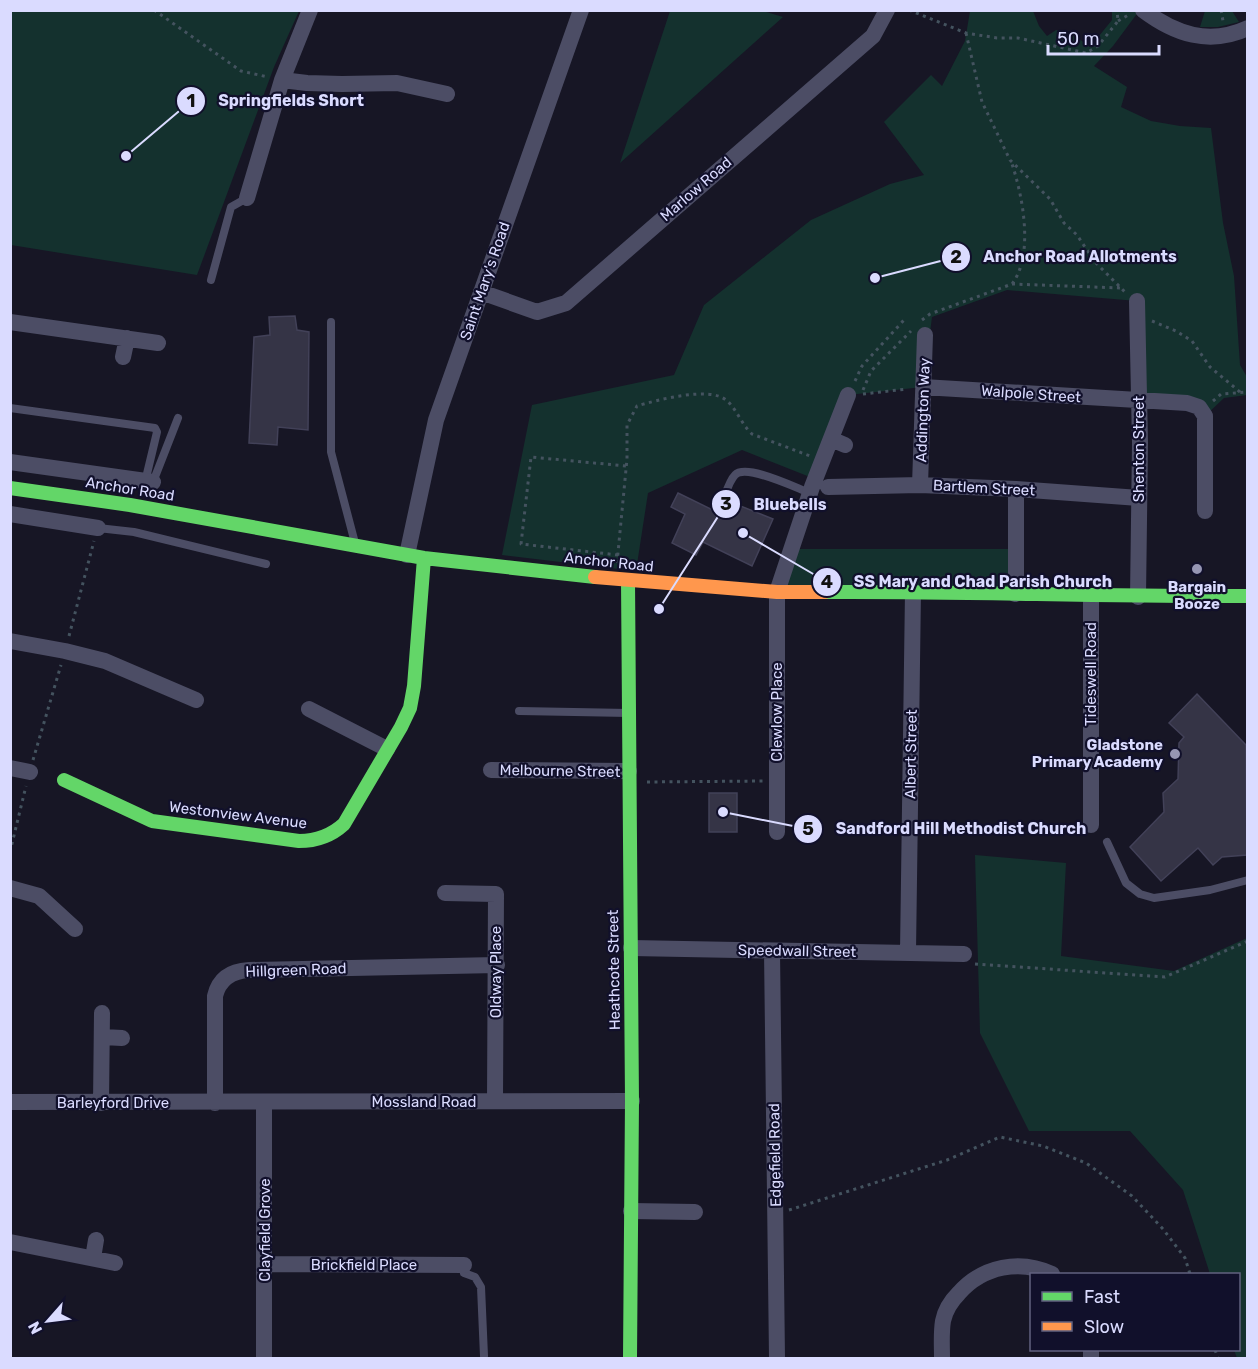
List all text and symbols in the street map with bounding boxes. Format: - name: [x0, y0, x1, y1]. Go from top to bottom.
- scale bar: [1048, 18, 1159, 56]
- text: 50 m: [1057, 28, 1100, 50]
- callout: Springfields Short: [176, 84, 376, 118]
- text: 1: [187, 90, 195, 112]
- text: Springfields Short: [218, 91, 364, 110]
- street label: Marlow Road: [657, 153, 735, 225]
- street label: Saint Mary's Road: [456, 220, 514, 342]
- callout: Anchor Road Allotments: [941, 240, 1189, 274]
- text: 2: [950, 246, 962, 268]
- text: Anchor Road Allotments: [983, 247, 1177, 266]
- street label: Addington Way: [912, 357, 934, 463]
- street label: Walpole Street: [980, 382, 1082, 406]
- street label: Shenton Street: [1130, 396, 1148, 502]
- street label: Anchor Road: [84, 473, 176, 505]
- street label: Bartlem Street: [932, 476, 1036, 500]
- callout: Bluebells: [711, 487, 839, 521]
- text: 3: [720, 493, 732, 515]
- text: Bluebells: [753, 495, 827, 514]
- street label: Anchor Road: [563, 548, 655, 576]
- marker: Bargain Booze: [1190, 562, 1204, 576]
- callout: SS Mary and Chad Parish Church: [812, 565, 1125, 599]
- text: 4: [821, 571, 833, 593]
- text: SS Mary and Chad Parish Church: [854, 572, 1112, 591]
- place label: Bargain Booze: [1168, 578, 1226, 613]
- street label: Tideswell Road: [1082, 622, 1100, 726]
- street label: Clewlow Place: [768, 662, 786, 762]
- street label: Albert Street: [901, 709, 921, 799]
- place label: Gladstone Primary Academy: [1032, 736, 1163, 771]
- marker: Gladstone Primary Academy: [1168, 747, 1182, 761]
- street label: Melbourne Street: [499, 761, 621, 781]
- street label: Westonview Avenue: [168, 798, 308, 832]
- callout: Sandford Hill Methodist Church: [793, 812, 1098, 846]
- text: 5: [802, 818, 814, 840]
- text: Sandford Hill Methodist Church: [836, 819, 1086, 838]
- street label: Heathcote Street: [604, 910, 624, 1030]
- street label: Oldway Place: [487, 926, 505, 1018]
- street label: Speedwall Street: [738, 941, 856, 961]
- street label: Hillgreen Road: [245, 959, 347, 981]
- street label: Mossland Road: [372, 1093, 476, 1111]
- street label: Barleyford Drive: [57, 1094, 169, 1112]
- street label: Edgefield Road: [765, 1103, 785, 1207]
- street label: Clayfield Grove: [256, 1178, 274, 1282]
- street label: Brickfield Place: [311, 1256, 417, 1274]
- legend: [1030, 1273, 1240, 1351]
- text: Fast: [1084, 1286, 1120, 1308]
- north arrow: [18, 1291, 78, 1351]
- text: Slow: [1084, 1316, 1124, 1338]
- text: N: [24, 1318, 46, 1337]

